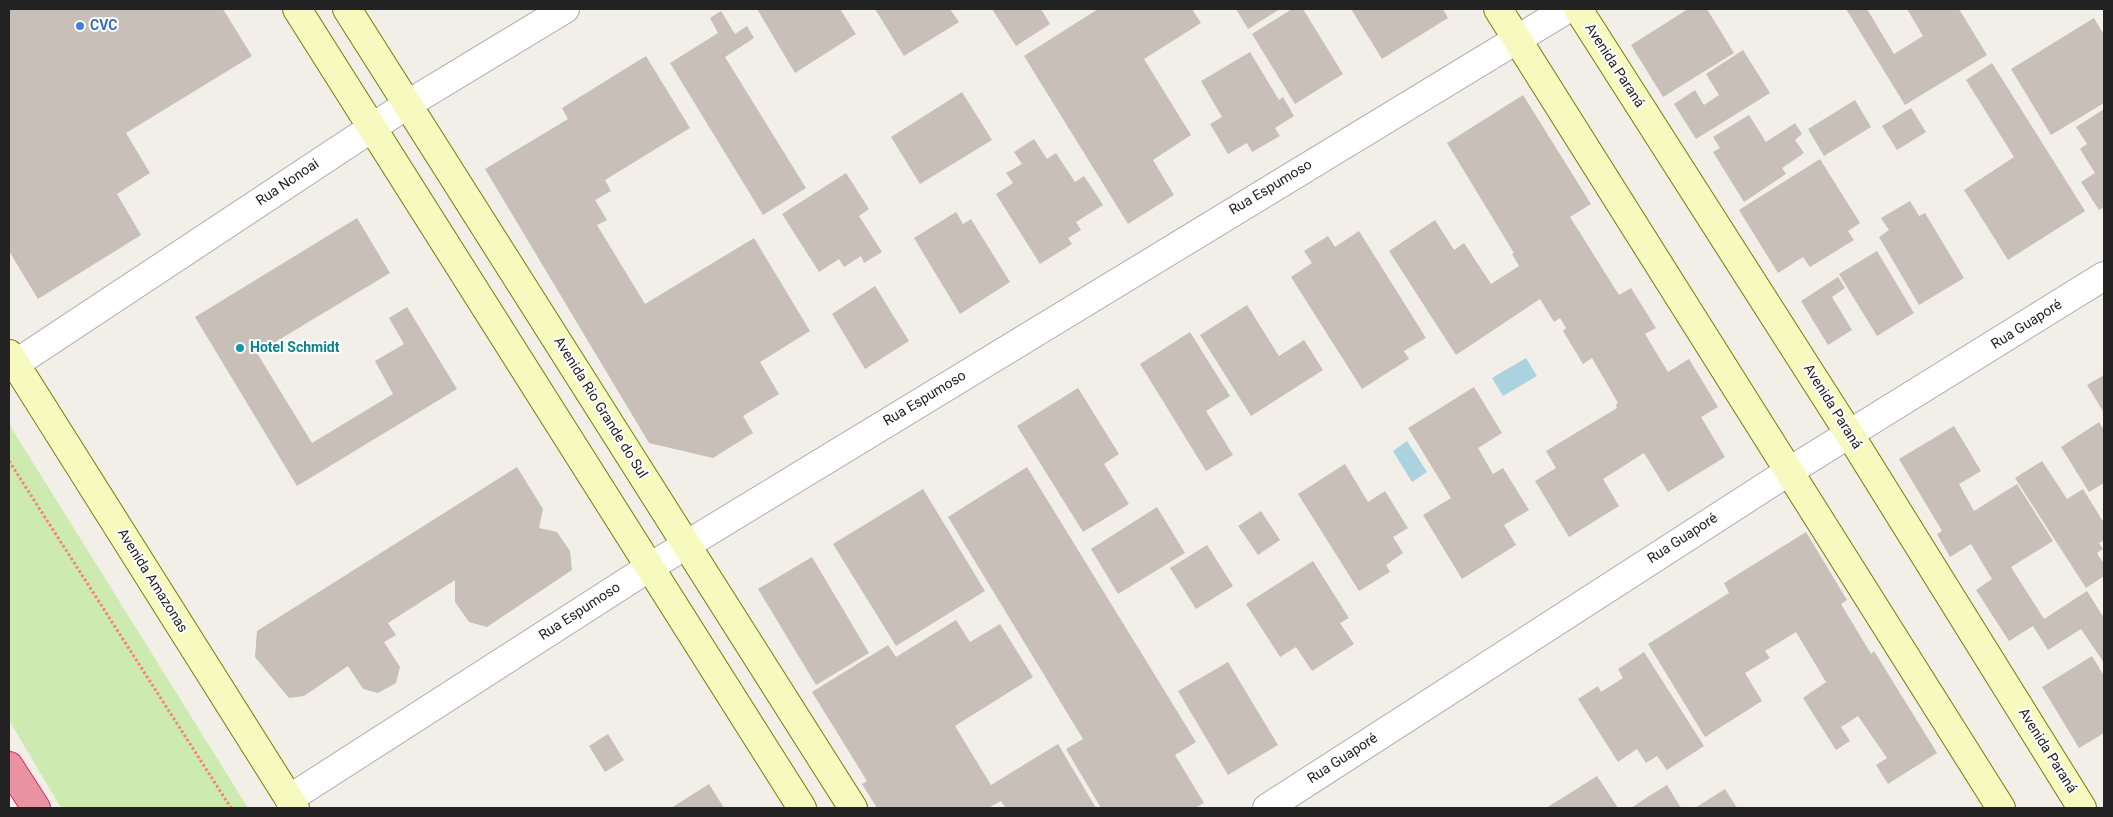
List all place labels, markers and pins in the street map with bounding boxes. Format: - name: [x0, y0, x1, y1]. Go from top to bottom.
- place label: CVC: [90, 18, 117, 34]
- marker: CVC: [74, 20, 86, 32]
- place label: Hotel Schmidt: [250, 340, 339, 356]
- marker: Hotel Schmidt: [234, 342, 246, 354]

